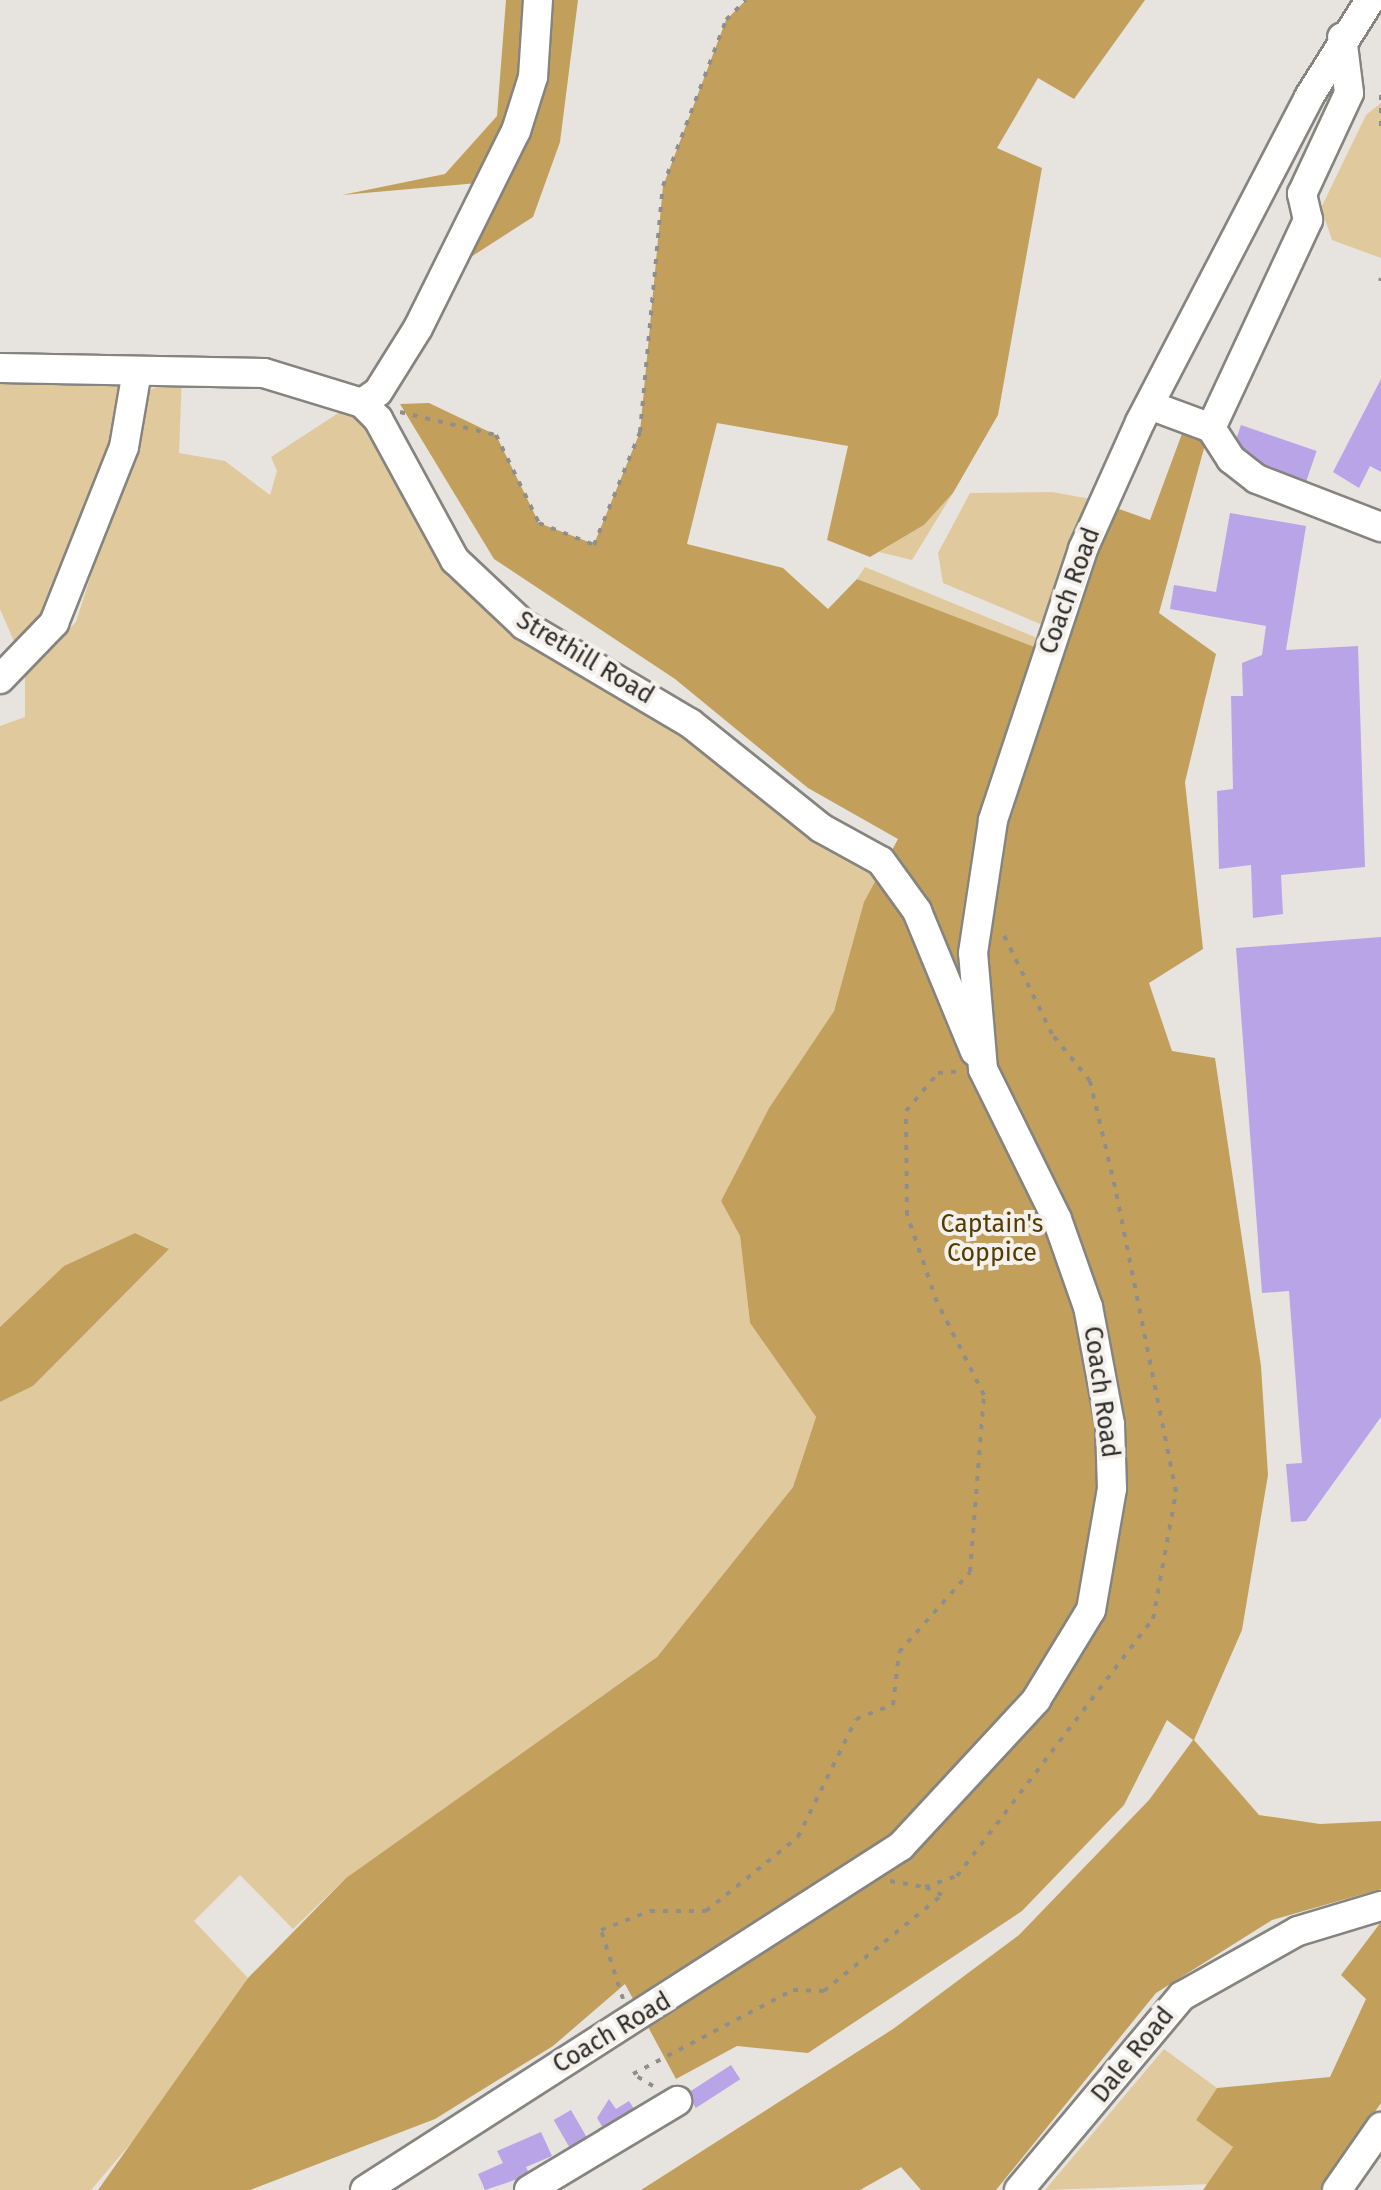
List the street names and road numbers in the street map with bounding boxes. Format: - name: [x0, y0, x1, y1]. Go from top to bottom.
- street label: Coach Road: [1033, 524, 1107, 658]
- street label: Strethill Road: [511, 605, 659, 711]
- street label: Coach Road: [1077, 1324, 1125, 1460]
- street label: Coach Road: [548, 1986, 676, 2080]
- street label: Dale Road: [1085, 2001, 1181, 2109]

